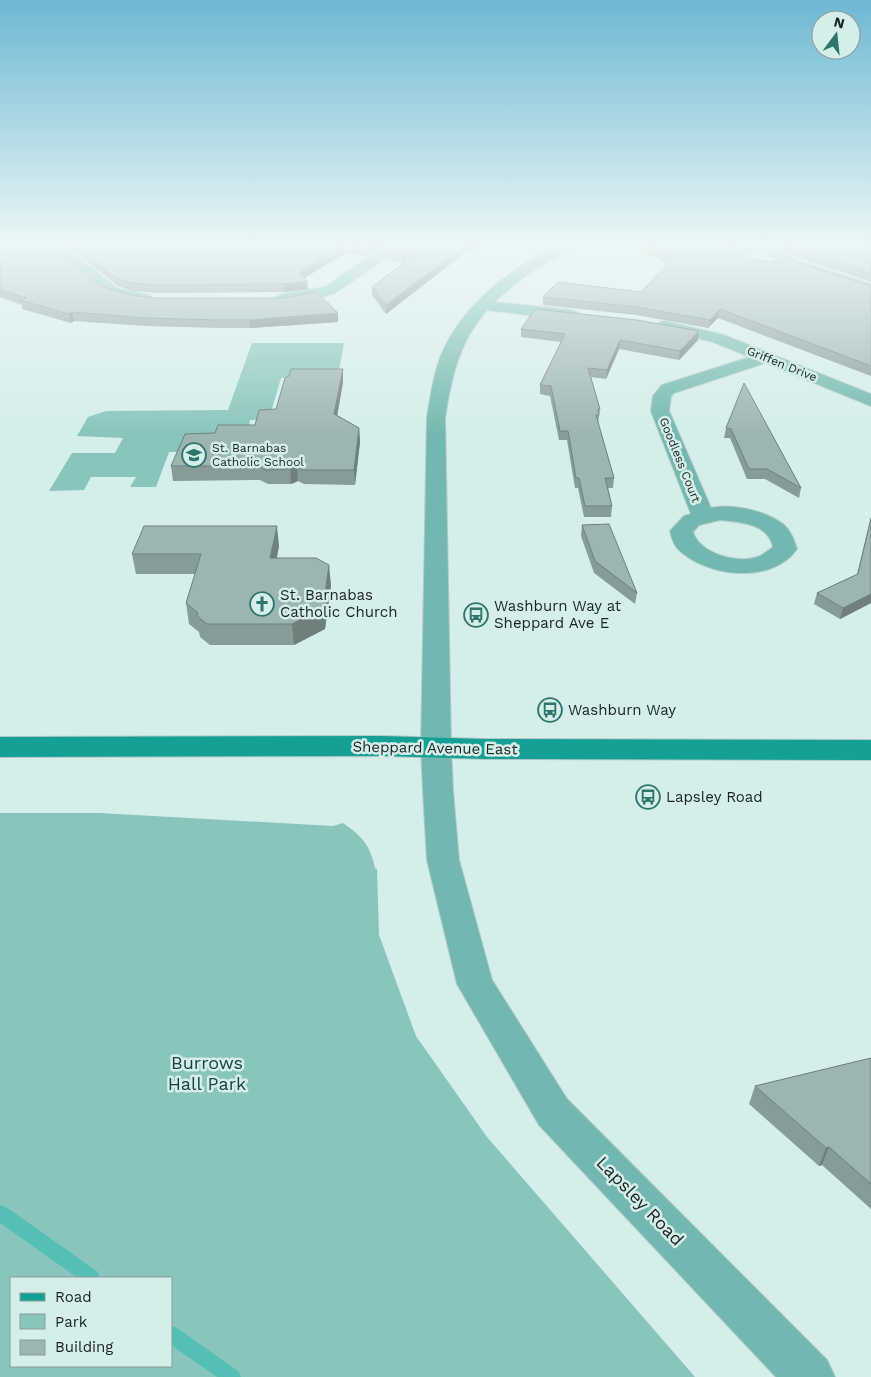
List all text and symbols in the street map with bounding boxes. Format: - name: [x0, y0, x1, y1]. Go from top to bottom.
- north arrow: [811, 10, 861, 60]
- text: N: [832, 13, 846, 32]
- street label: Griffen Drive: [745, 344, 819, 384]
- street label: Goodless Court: [657, 415, 703, 505]
- place label: St. Barnabas Catholic School: [212, 441, 304, 469]
- school or university icon: St. Barnabas Catholic School: [181, 442, 207, 468]
- place label: St. Barnabas Catholic Church: [280, 586, 398, 621]
- church icon: St. Barnabas Catholic Church: [249, 591, 275, 617]
- place label: Washburn Way at Sheppard Ave E: [494, 597, 622, 632]
- bus stop icon: Washburn Way at Sheppard Ave E: [463, 602, 489, 628]
- bus stop icon: Washburn Way: [537, 697, 563, 723]
- place label: Washburn Way: [568, 701, 676, 719]
- street label: Sheppard Avenue East: [352, 738, 518, 758]
- bus stop icon: Lapsley Road: [635, 784, 661, 810]
- place label: Lapsley Road: [666, 788, 763, 806]
- park label: Burrows Hall Park: [168, 1052, 246, 1094]
- street label: Lapsley Road: [592, 1152, 688, 1250]
- legend: [10, 1277, 172, 1367]
- text: Road: [55, 1288, 92, 1306]
- text: Park: [55, 1313, 88, 1331]
- text: Building: [55, 1338, 113, 1356]

